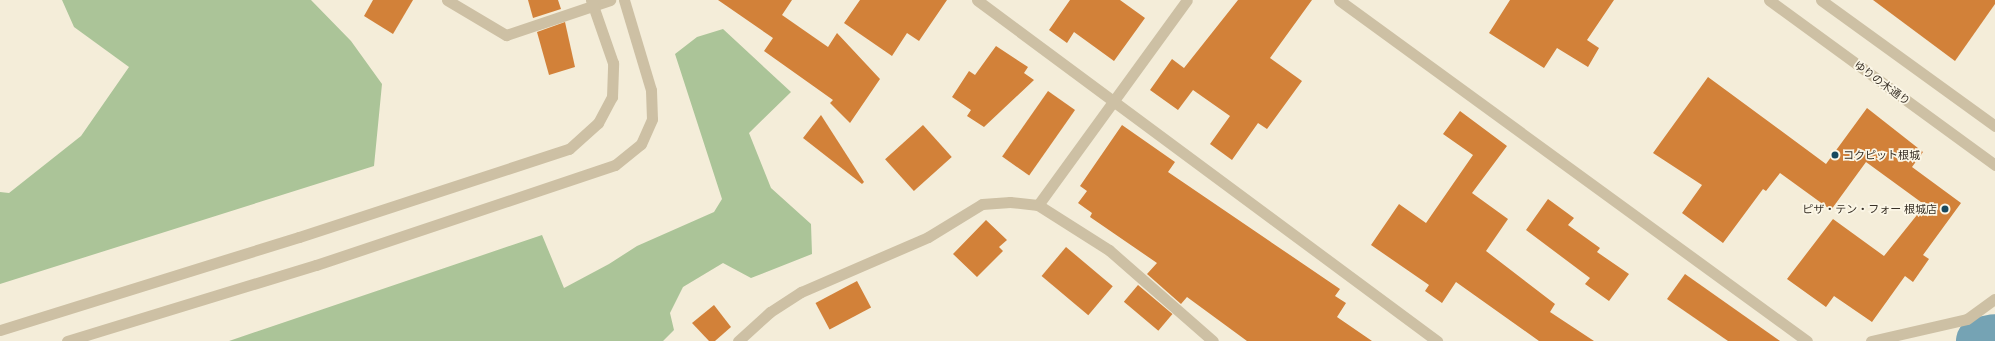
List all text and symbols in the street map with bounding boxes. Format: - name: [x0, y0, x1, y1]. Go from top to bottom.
- street label: ゆりの木通り: [1851, 58, 1913, 108]
- place label: コクピット根城: [1843, 148, 1920, 162]
- marker: コクピット根城: [1830, 150, 1840, 160]
- place label: ピザ・テン・フォー 根城店: [1802, 202, 1937, 216]
- marker: ピザ・テン・フォー 根城店: [1940, 204, 1950, 214]

